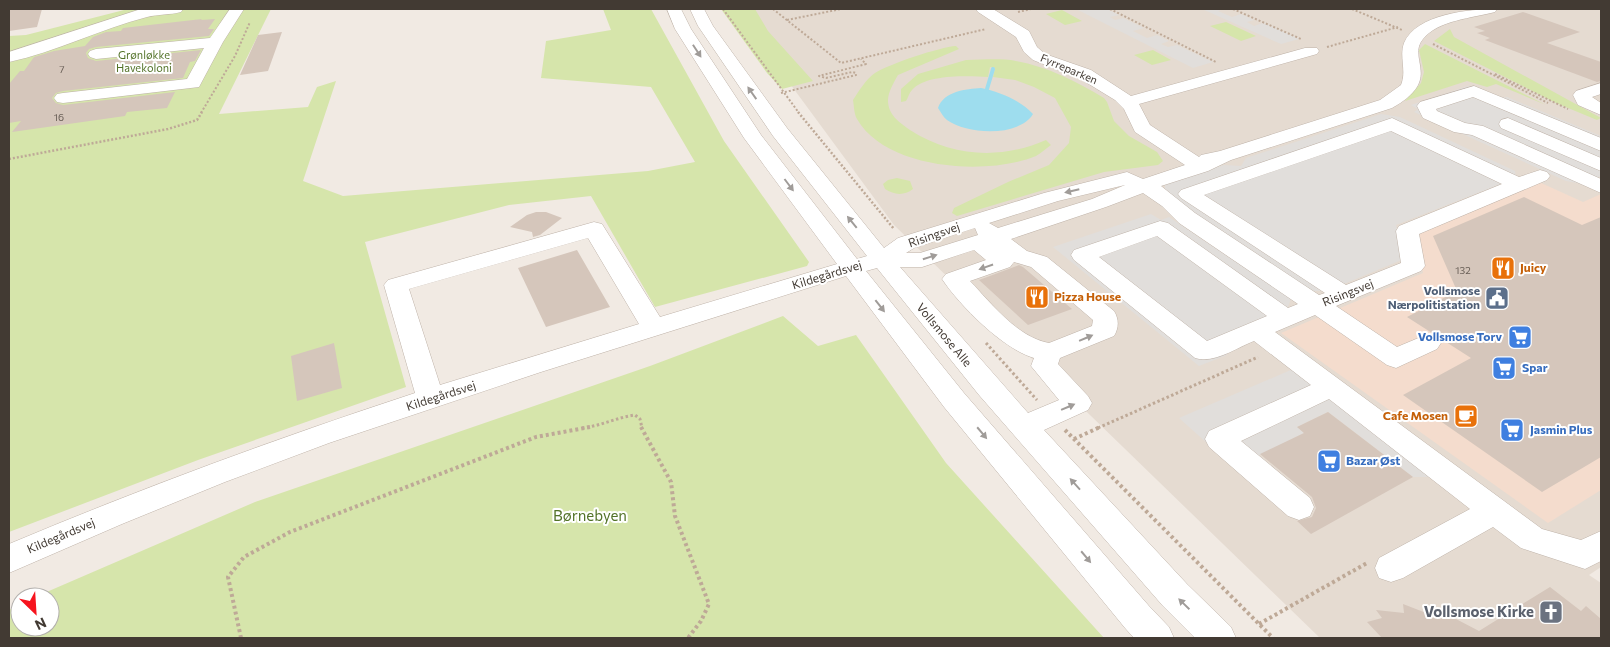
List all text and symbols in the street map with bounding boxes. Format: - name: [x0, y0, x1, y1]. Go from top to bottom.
- one-way arrow: [692, 45, 702, 58]
- park label: Grønløkke Havekoloni: [116, 48, 172, 74]
- street label: Fyrreparken: [1039, 51, 1100, 86]
- house number: 7: [59, 63, 65, 75]
- one-way arrow: [747, 86, 757, 100]
- house number: 16: [54, 111, 64, 123]
- one-way arrow: [784, 178, 794, 192]
- one-way arrow: [1064, 187, 1080, 195]
- one-way arrow: [846, 216, 857, 229]
- street label: Risingsvej: [906, 219, 961, 249]
- one-way arrow: [923, 253, 938, 260]
- restaurant icon: Juicy: [1490, 255, 1516, 281]
- street label: Kildegårdsvej: [790, 257, 863, 291]
- place label: Juicy: [1520, 260, 1547, 275]
- one-way arrow: [979, 264, 994, 271]
- house number: 132: [1455, 264, 1471, 276]
- street label: Risingsvej: [1320, 276, 1375, 309]
- place label: Vollsmose Nærpolitistation: [1388, 283, 1480, 311]
- restaurant icon: Pizza House: [1024, 284, 1050, 310]
- public building icon: Vollsmose Nærpolitistation: [1484, 285, 1510, 311]
- place label: Pizza House: [1054, 289, 1121, 303]
- one-way arrow: [875, 299, 886, 312]
- street label: Vollsmose Alle: [914, 300, 975, 369]
- supermarket icon: Vollsmose Torv: [1507, 324, 1533, 350]
- place label: Vollsmose Torv: [1418, 329, 1502, 343]
- one-way arrow: [1079, 333, 1093, 341]
- supermarket icon: Spar: [1491, 355, 1517, 381]
- place label: Spar: [1522, 360, 1548, 374]
- street label: Kildegårdsvej: [404, 377, 477, 413]
- one-way arrow: [1061, 403, 1075, 411]
- cafe icon: Cafe Mosen: [1453, 403, 1479, 429]
- place label: Cafe Mosen: [1383, 408, 1448, 422]
- supermarket icon: Jasmin Plus: [1499, 417, 1525, 443]
- place label: Jasmin Plus: [1530, 422, 1593, 437]
- one-way arrow: [976, 426, 987, 439]
- supermarket icon: Bazar Øst: [1316, 448, 1342, 474]
- place label: Bazar Øst: [1346, 453, 1400, 467]
- one-way arrow: [1069, 478, 1081, 490]
- park label: Børnebyen: [553, 506, 627, 524]
- street label: Kildegårdsvej: [25, 515, 97, 556]
- one-way arrow: [1081, 551, 1092, 564]
- north arrow: [10, 587, 60, 637]
- one-way arrow: [1179, 598, 1191, 610]
- church icon: Vollsmose Kirke: [1538, 599, 1564, 625]
- place label: Vollsmose Kirke: [1424, 602, 1534, 620]
- text: N: [32, 614, 49, 634]

